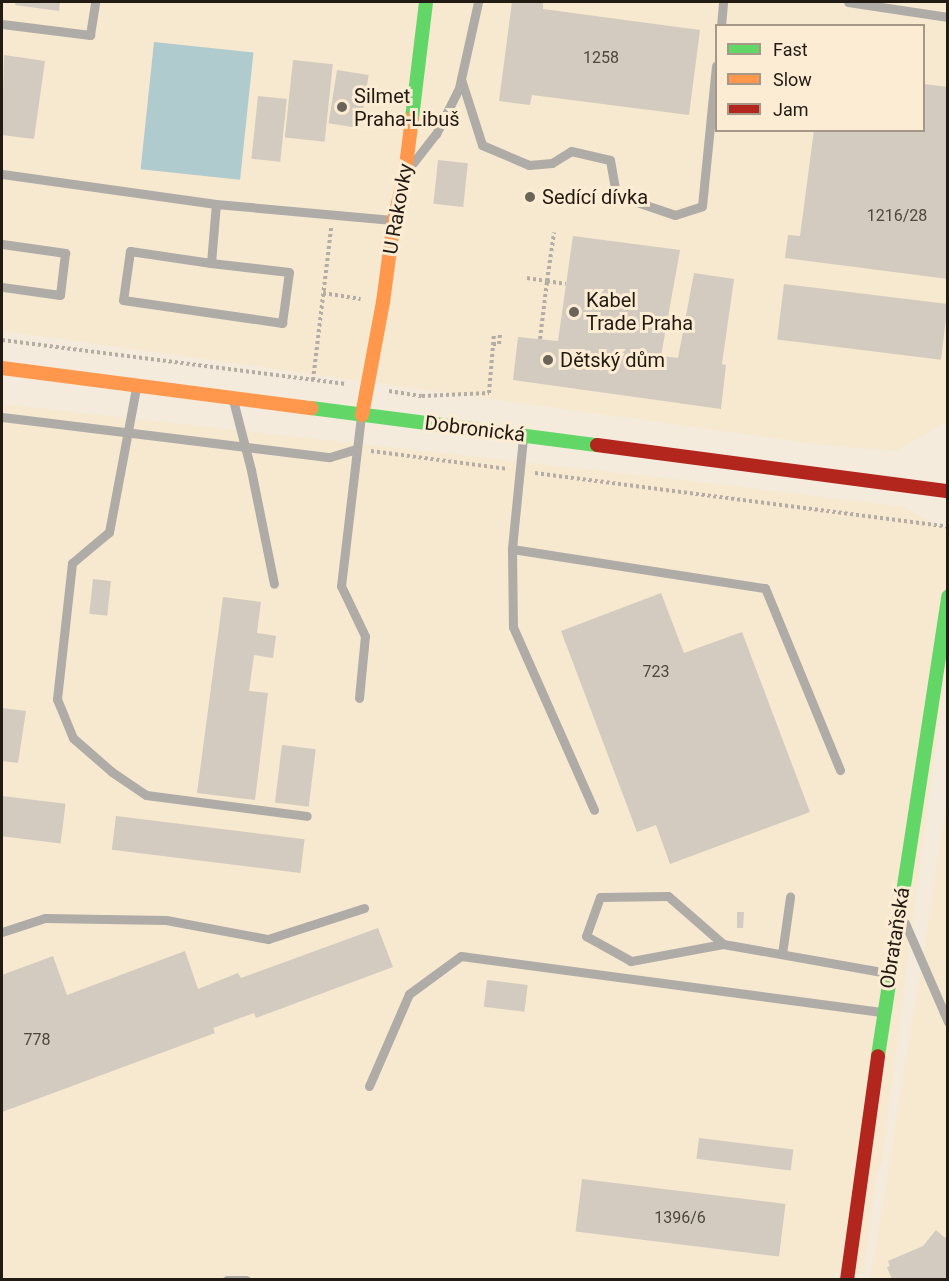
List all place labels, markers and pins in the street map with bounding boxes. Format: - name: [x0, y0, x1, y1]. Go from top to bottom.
- place label: Silmet Praha-Libuš: [354, 84, 460, 131]
- marker: Silmet Praha-Libuš: [335, 100, 349, 114]
- place label: Sedící dívka: [542, 185, 648, 209]
- marker: Sedící dívka: [523, 190, 537, 204]
- place label: Kabel Trade Praha: [586, 288, 693, 335]
- marker: Kabel Trade Praha: [567, 305, 581, 319]
- place label: Dětský dům: [560, 348, 665, 372]
- marker: Dětský dům: [541, 353, 555, 367]

